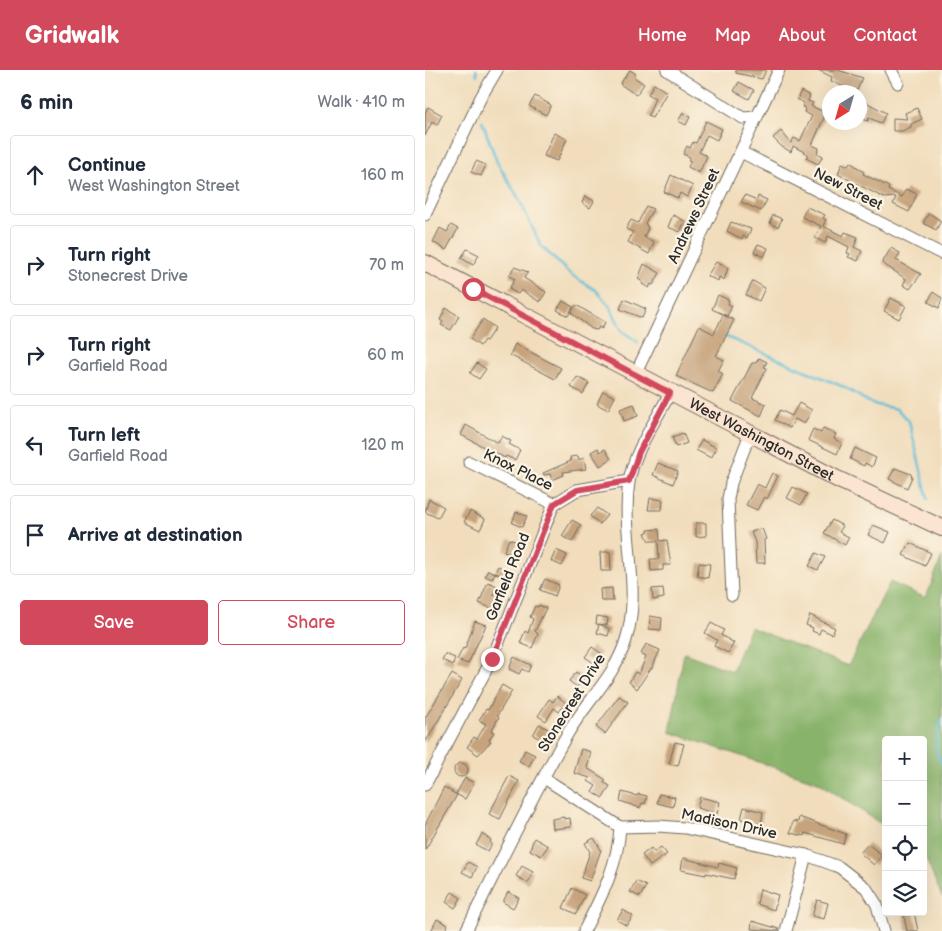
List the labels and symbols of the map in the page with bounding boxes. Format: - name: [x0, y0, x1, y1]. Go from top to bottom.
- north arrow: [822, 85, 867, 130]
- street label: New Street: [810, 163, 886, 215]
- street label: Andrews Street: [664, 165, 724, 267]
- route start: [462, 278, 485, 301]
- street label: West Washington Street: [686, 394, 838, 485]
- street label: Knox Place: [480, 445, 556, 495]
- street label: Garfield Road: [482, 530, 534, 624]
- route end: [481, 648, 504, 671]
- street label: Stonecrest Drive: [534, 650, 610, 756]
- street label: Madison Drive: [679, 805, 779, 843]

